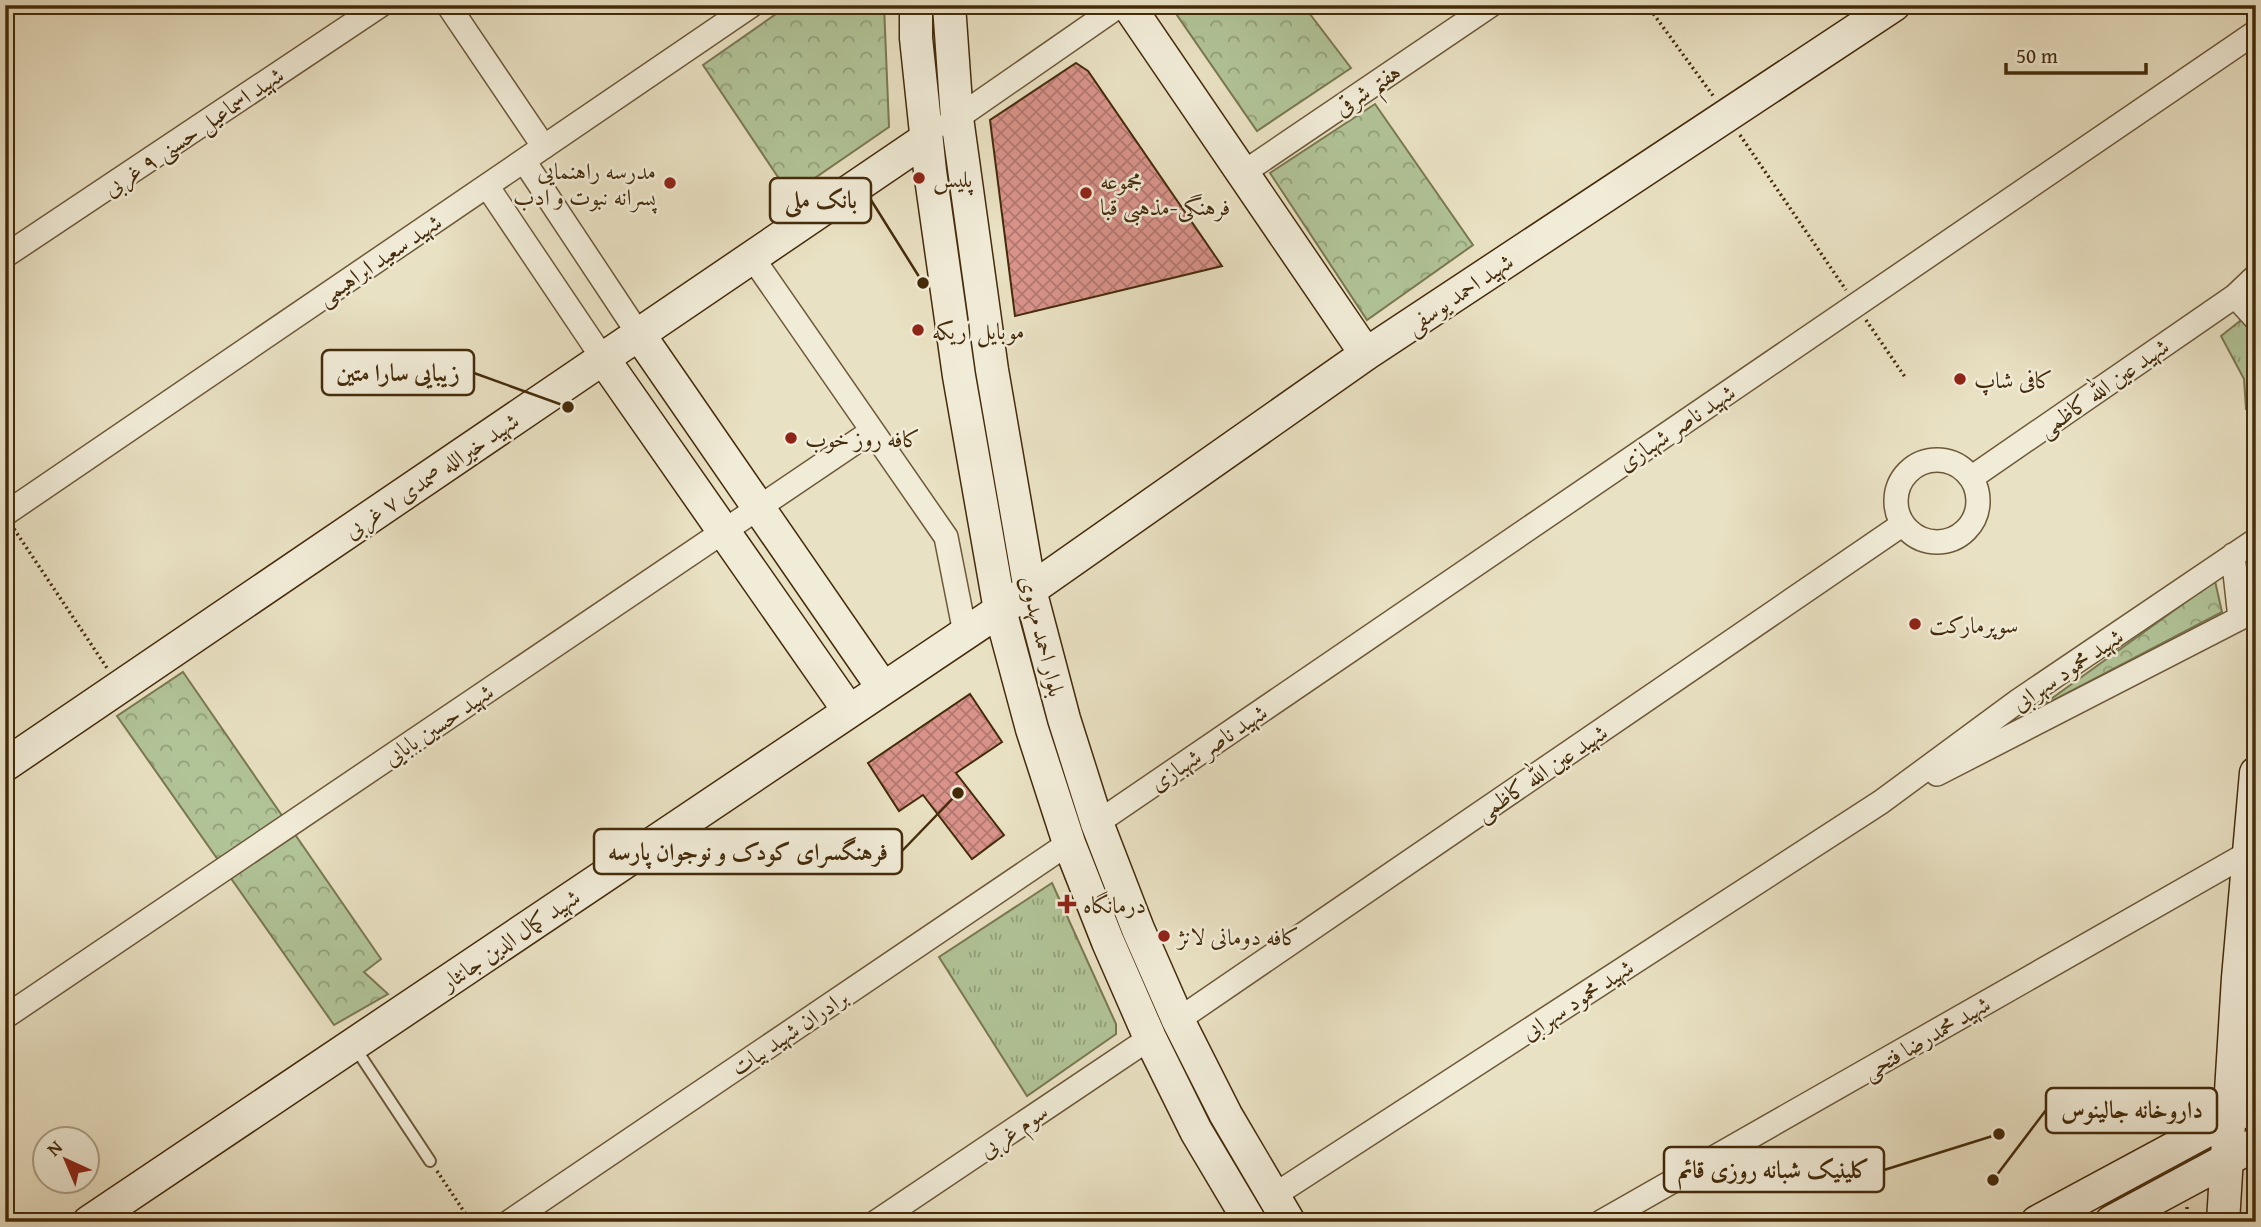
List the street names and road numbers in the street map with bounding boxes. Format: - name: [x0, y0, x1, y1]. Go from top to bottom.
- street label: هفتم شرقی: [1327, 55, 1411, 129]
- street label: شهید اسماعیل حسنی ۹ غربی: [96, 58, 291, 205]
- street label: شهید سعید ابراهیمی: [310, 205, 448, 313]
- street label: شهید احمد یوسفی: [1398, 245, 1520, 342]
- street label: شهید عین الله کاظمی: [2030, 329, 2175, 445]
- street label: شهید ناصر شهبازی: [1610, 375, 1742, 479]
- street label: شهید خیرالله صمدی ۷ غربی: [337, 404, 525, 546]
- street label: بلوار احمد مهدوی: [1012, 572, 1074, 700]
- street label: شهید محمود سهرابی: [2005, 619, 2129, 719]
- street label: شهید حسین بابایی: [376, 675, 500, 773]
- street label: شهید ناصر شهبازی: [1142, 695, 1274, 799]
- street label: شهید عین الله کاظمی: [1468, 715, 1614, 829]
- street label: شهید کمال الدین جانثار: [432, 880, 586, 999]
- street label: شهید محمود سهرابی: [1514, 950, 1640, 1048]
- street label: برادران شهید بیات: [724, 981, 854, 1083]
- street label: شهید محمدرضا فتحی: [1856, 987, 1996, 1087]
- street label: سوم غربی: [972, 1095, 1056, 1169]

